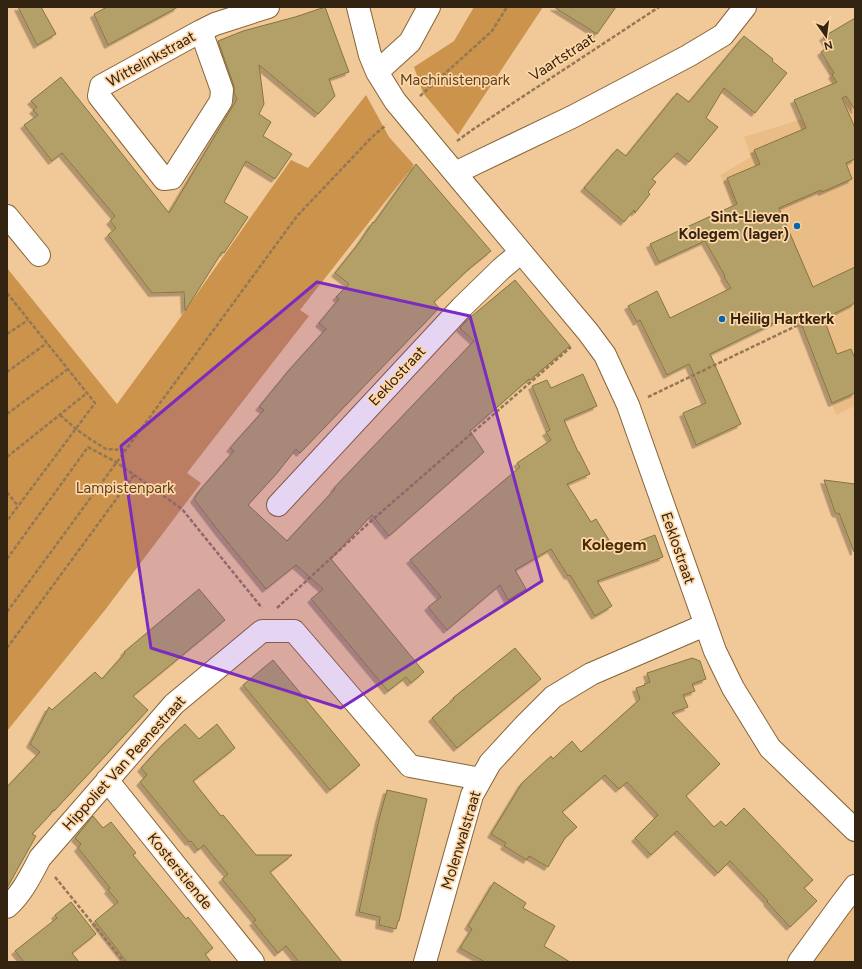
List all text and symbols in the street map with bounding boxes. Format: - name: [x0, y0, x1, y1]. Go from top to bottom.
- north arrow: [806, 16, 846, 56]
- street label: Wittelinkstraat: [104, 27, 199, 91]
- street label: Vaartstraat: [526, 29, 598, 85]
- text: N: [823, 38, 834, 53]
- park label: Machinistenpark: [400, 71, 511, 89]
- place label: Sint-Lieven Kolegem (lager): [679, 208, 789, 243]
- marker: Sint-Lieven Kolegem (lager): [792, 221, 802, 231]
- place label: Heilig Hartkerk: [730, 310, 834, 328]
- marker: Heilig Hartkerk: [717, 314, 727, 324]
- street label: Eeklostraat: [365, 342, 429, 410]
- park label: Lampistenpark: [76, 479, 175, 497]
- street label: Eeklostraat: [657, 510, 699, 587]
- district label: Kolegem: [582, 535, 646, 554]
- street label: Hippoliet Van Peenestraat: [59, 692, 190, 834]
- street label: Molenwalstraat: [437, 788, 485, 892]
- street label: Kosterstiende: [144, 829, 216, 913]

